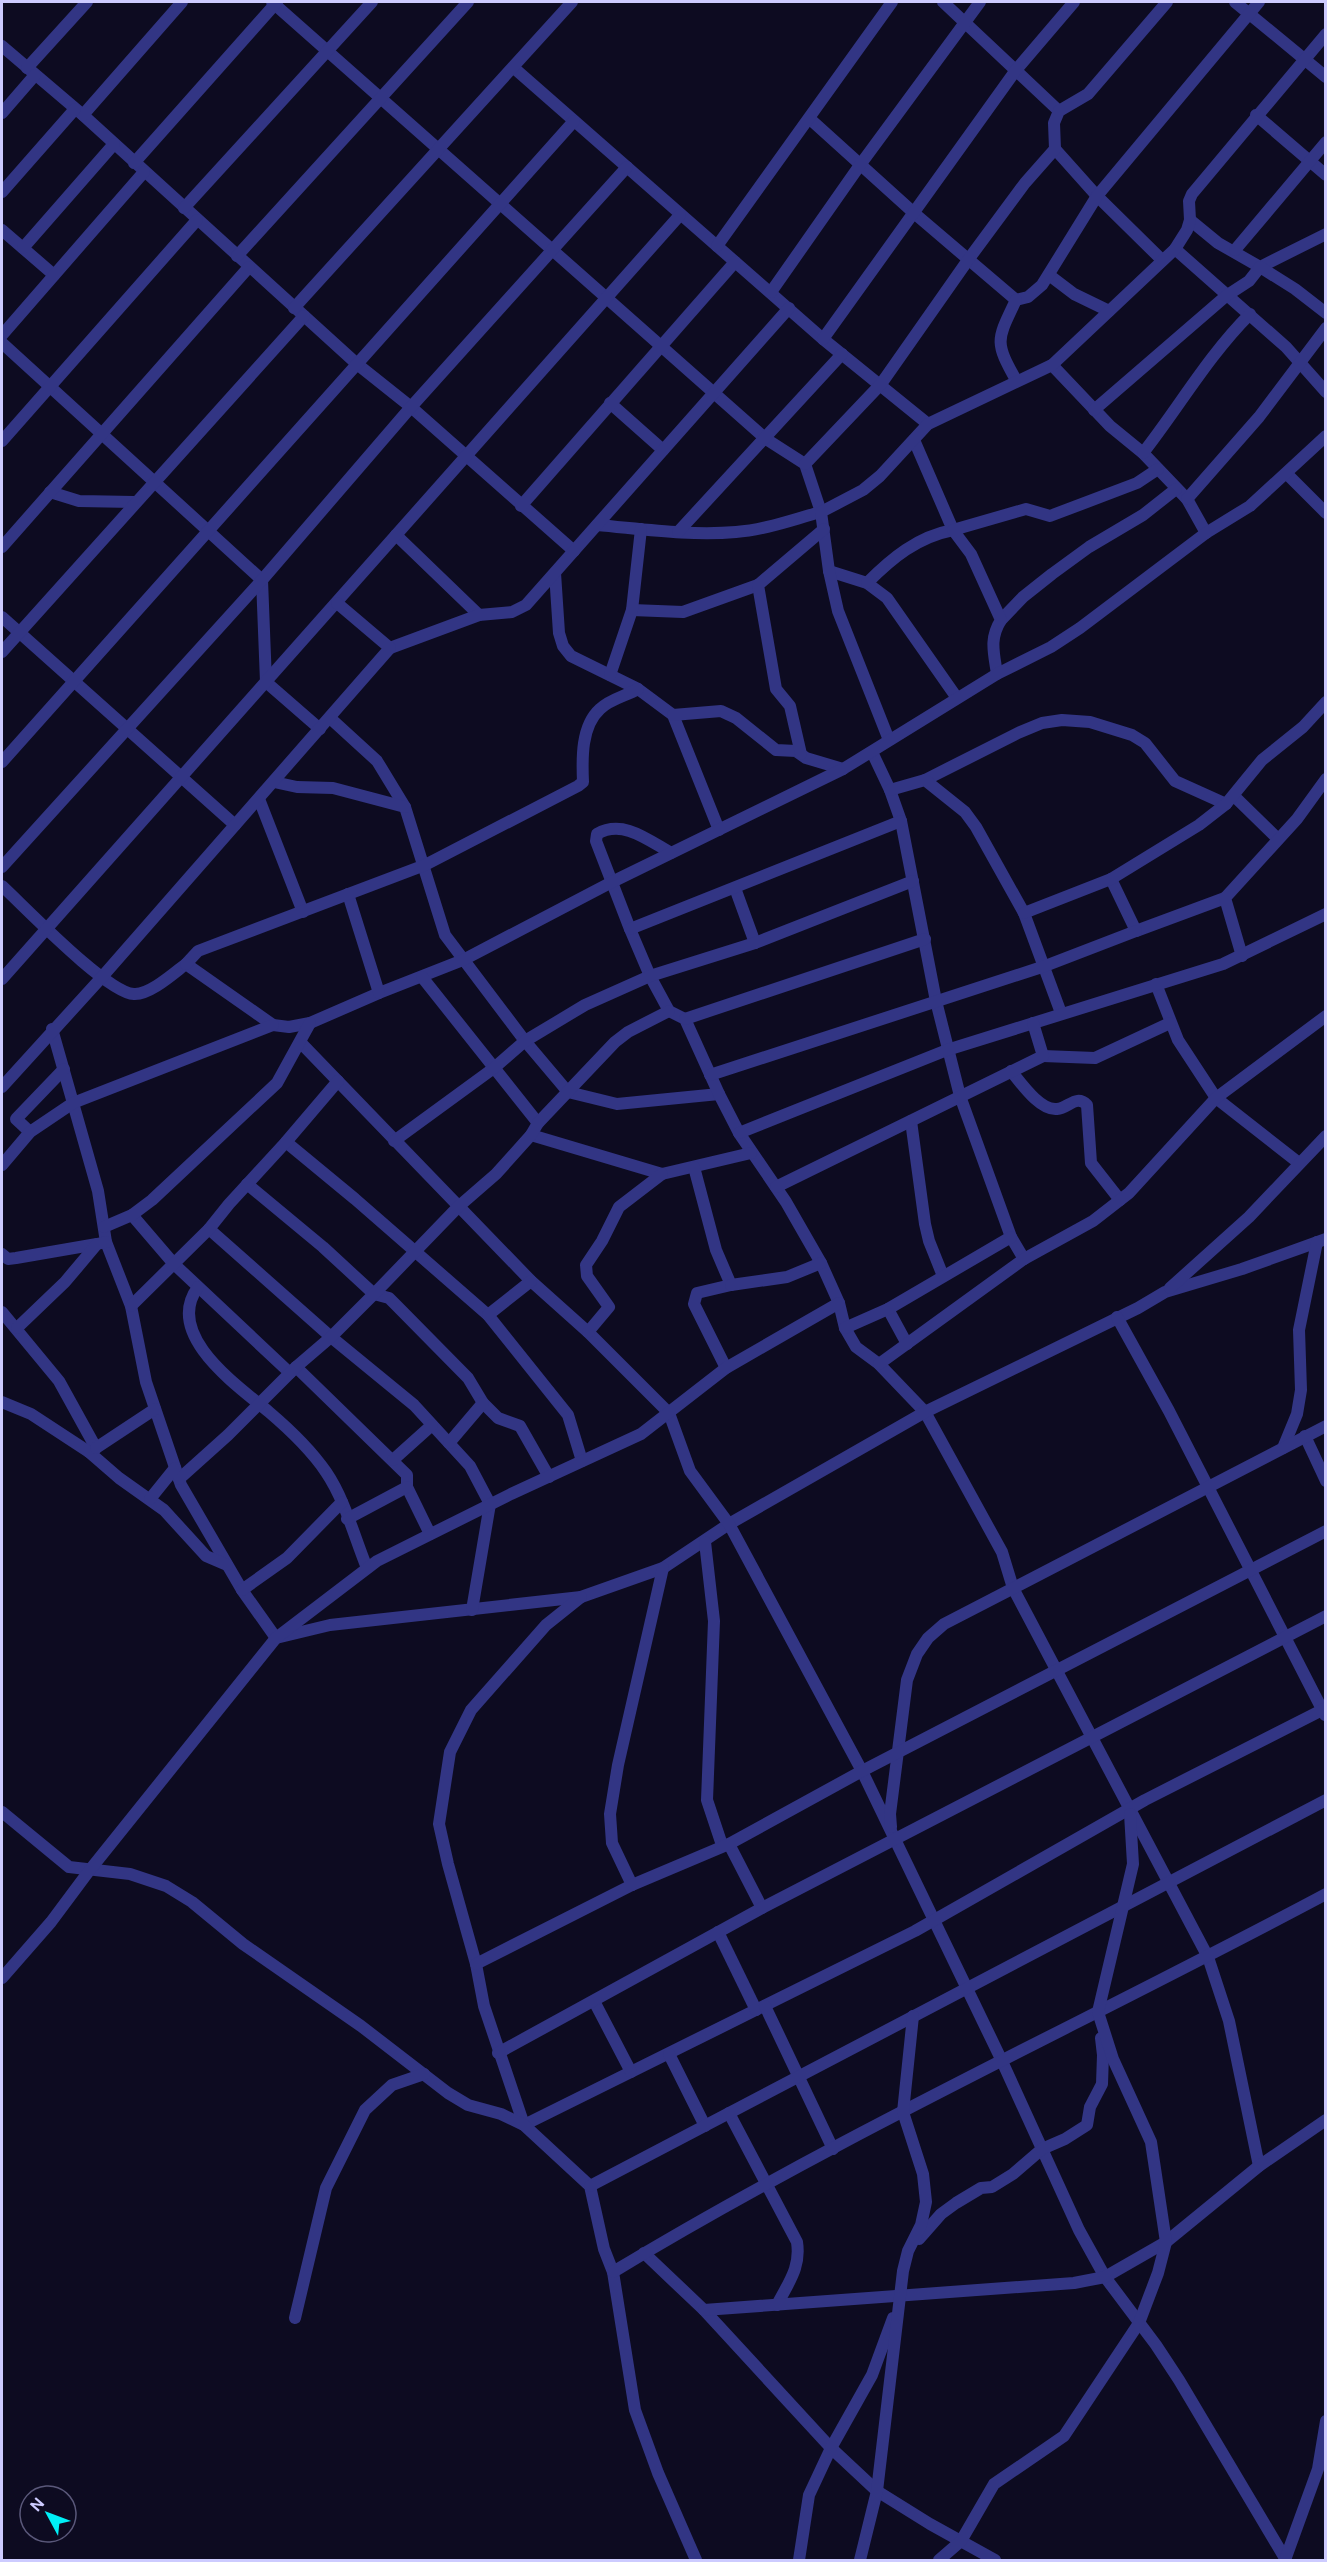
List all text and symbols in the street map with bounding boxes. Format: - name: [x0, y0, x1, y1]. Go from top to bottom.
- north arrow: [18, 2484, 78, 2544]
- text: N: [25, 2493, 49, 2516]

